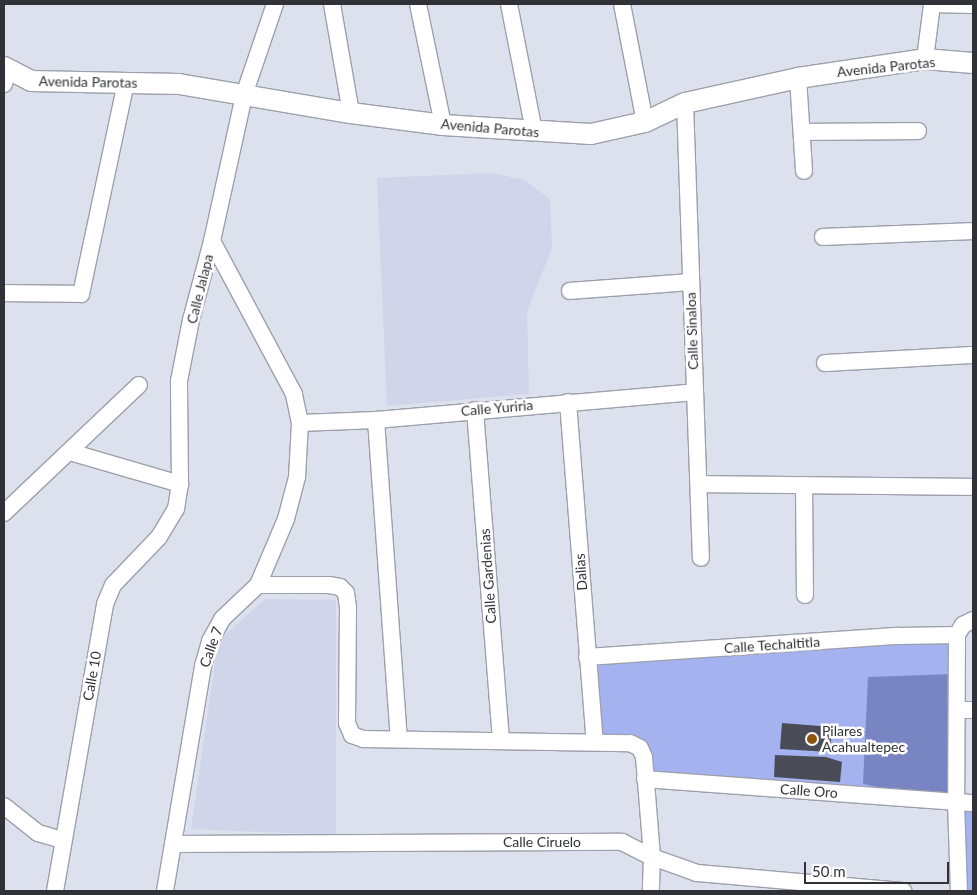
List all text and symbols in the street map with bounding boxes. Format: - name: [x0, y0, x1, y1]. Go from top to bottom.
- street label: Avenida Parotas: [836, 53, 936, 81]
- street label: Avenida Parotas: [39, 73, 137, 91]
- street label: Avenida Parotas: [440, 115, 540, 141]
- street label: Calle Jalapa: [183, 252, 217, 326]
- street label: Calle Sinaloa: [682, 292, 702, 370]
- street label: Calle Yuriria: [460, 396, 534, 420]
- street label: Calle Gardenias: [476, 528, 500, 624]
- street label: Dalias: [571, 553, 591, 591]
- street label: Calle 7: [196, 624, 226, 670]
- street label: Calle Techaltitla: [723, 633, 821, 657]
- street label: Calle 10: [79, 650, 105, 702]
- place label: Pilares Acahualtepec: [822, 723, 905, 756]
- marker: Pilares Acahualtepec: [806, 733, 818, 745]
- street label: Calle Oro: [780, 781, 838, 801]
- street label: Calle Ciruelo: [503, 834, 581, 850]
- scale bar: [807, 852, 952, 884]
- text: 50 m: [812, 862, 846, 880]

